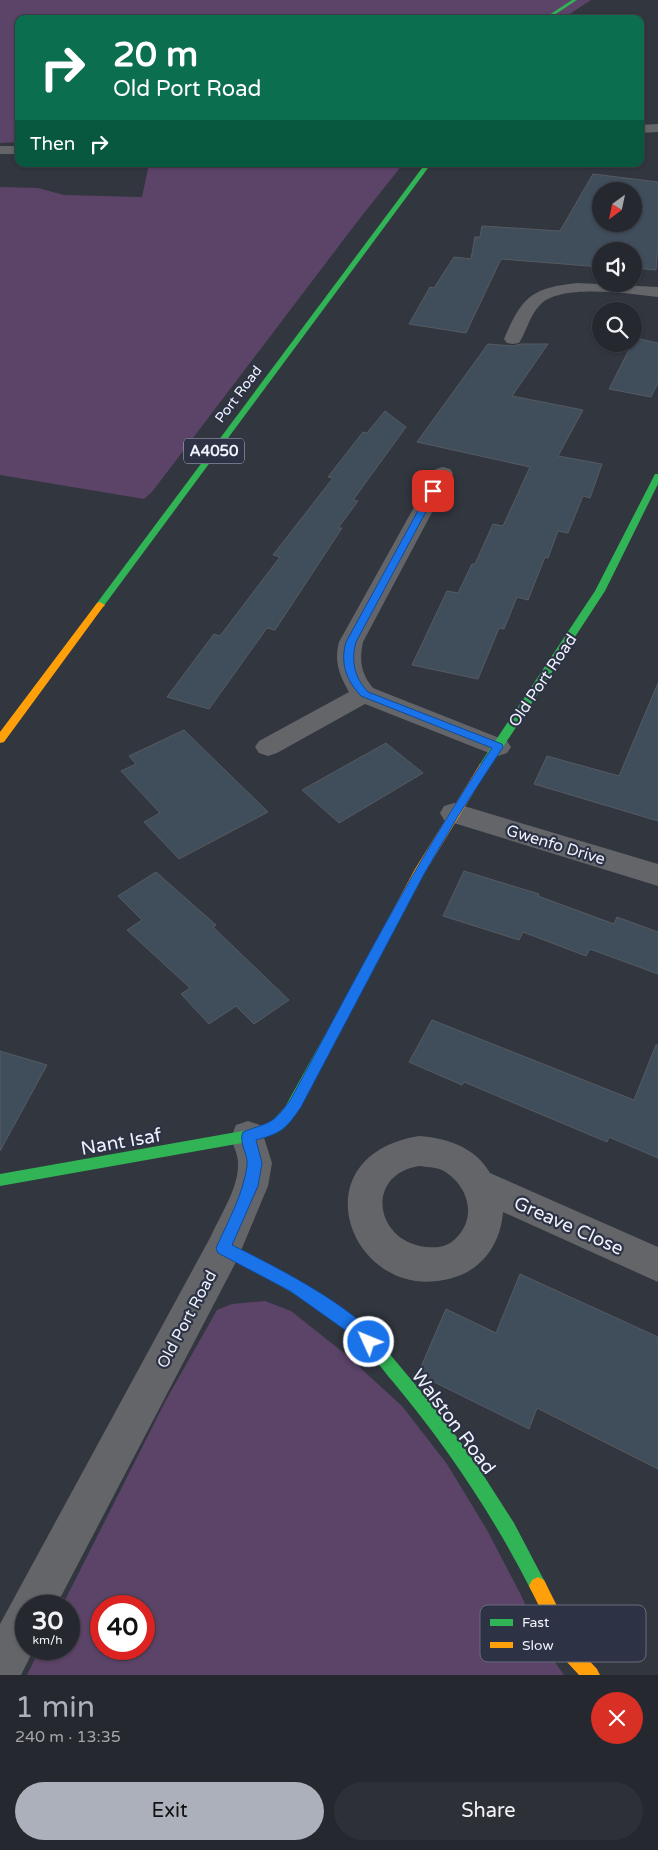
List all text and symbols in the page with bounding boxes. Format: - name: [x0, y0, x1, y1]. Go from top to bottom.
- text: 20 m: [113, 34, 198, 76]
- icon: right: [30, 35, 95, 100]
- text: Old Port Road: [113, 76, 261, 102]
- icon: right: [85, 130, 113, 158]
- text: Then: [30, 133, 75, 155]
- north arrow: [592, 182, 642, 232]
- map controls: [592, 182, 642, 352]
- button: sound: [592, 242, 642, 292]
- button: search: [592, 302, 642, 352]
- street label: Port Road: [211, 362, 265, 426]
- road number: A4050: [184, 438, 244, 464]
- pin: [412, 470, 454, 512]
- icon: arrive: [419, 477, 447, 505]
- street label: Old Port Road: [504, 630, 581, 731]
- street label: Gwenfo Drive: [504, 820, 608, 869]
- street label: Nant Isaf: [79, 1124, 164, 1160]
- street label: Greave Close: [510, 1192, 627, 1260]
- street label: Old Port Road: [153, 1267, 221, 1372]
- position arrow: [342, 1315, 394, 1367]
- street label: Walston Road: [407, 1365, 500, 1478]
- speed limit sign: 40: [90, 1595, 155, 1660]
- legend: [480, 1605, 646, 1662]
- text: 30: [32, 1606, 63, 1636]
- text: Fast: [522, 1614, 550, 1631]
- text: km/h: [32, 1633, 63, 1647]
- text: Slow: [522, 1637, 554, 1654]
- text: 1 min: [15, 1689, 95, 1726]
- button: close: [591, 1692, 643, 1744]
- text: 240 m · 13:35: [15, 1727, 121, 1747]
- button: Exit: [15, 1782, 324, 1840]
- button: Share: [334, 1782, 643, 1840]

